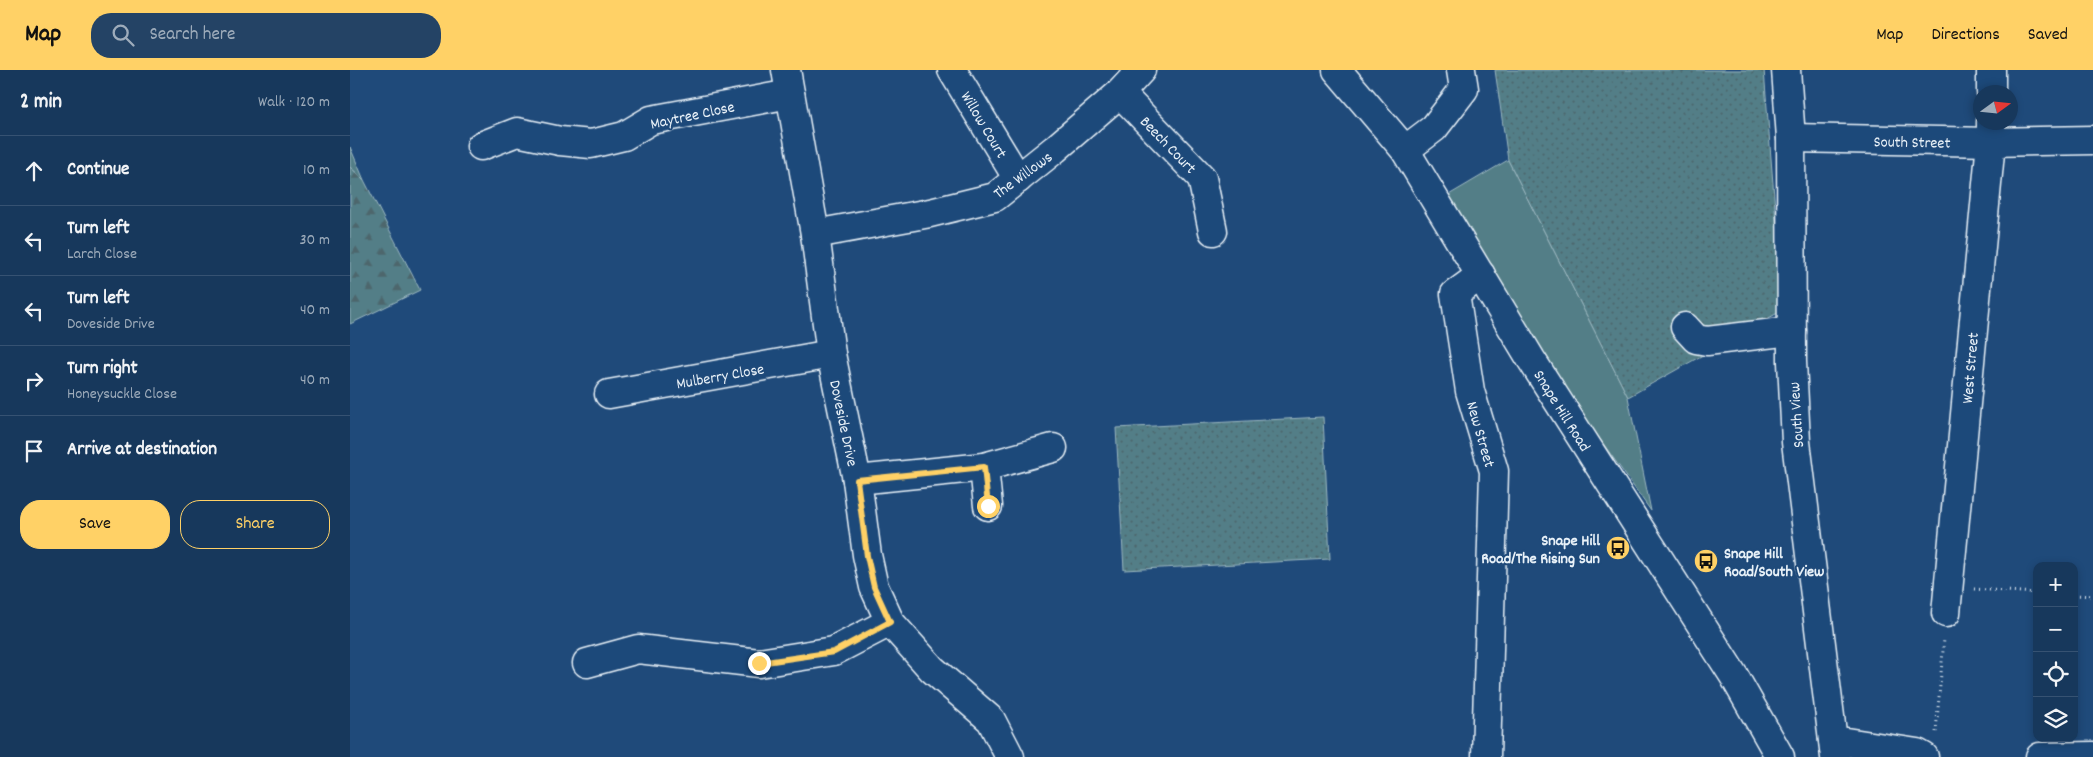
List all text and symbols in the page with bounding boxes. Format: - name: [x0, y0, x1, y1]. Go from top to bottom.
- search box: [91, 13, 441, 58]
- text: Map: [25, 18, 61, 52]
- icon: search: [109, 21, 137, 49]
- text: Search here: [149, 22, 235, 49]
- text: Map: [1876, 23, 1903, 48]
- text: Directions: [1931, 23, 2000, 48]
- text: Saved: [2028, 23, 2068, 48]
- north arrow: [1973, 85, 2018, 130]
- street label: Willow Court: [954, 87, 1012, 163]
- text: 2 min: [20, 88, 62, 118]
- text: Walk · 120 m: [258, 91, 330, 114]
- street label: Maytree Close: [648, 96, 737, 137]
- street label: Beech Court: [1134, 112, 1201, 180]
- street label: South Street: [1873, 131, 1951, 156]
- street label: The Willows: [989, 146, 1058, 205]
- icon: ahead: [20, 157, 48, 185]
- text: Continue: [67, 157, 129, 184]
- text: 10 m: [303, 159, 330, 182]
- text: Turn left: [67, 216, 130, 243]
- icon: left: [20, 227, 48, 255]
- text: 30 m: [300, 229, 330, 252]
- text: Larch Close: [67, 243, 137, 266]
- text: Turn left: [67, 286, 130, 313]
- icon: left: [20, 297, 48, 325]
- text: 40 m: [300, 299, 330, 322]
- text: Doveside Drive: [67, 313, 155, 336]
- street label: West Street: [1957, 332, 1986, 405]
- text: Turn right: [67, 356, 138, 383]
- street label: Mulberry Close: [675, 358, 766, 396]
- street label: Snape Hill Road: [1527, 366, 1595, 457]
- icon: right: [20, 367, 48, 395]
- text: 40 m: [300, 369, 330, 392]
- street label: Doveside Drive: [822, 378, 863, 469]
- street label: South View: [1784, 381, 1811, 449]
- text: Honeysuckle Close: [67, 383, 177, 406]
- street label: New Street: [1459, 399, 1500, 471]
- icon: arrive: [20, 437, 48, 465]
- text: Arrive at destination: [67, 437, 217, 464]
- route start: [977, 495, 1000, 518]
- button: Save: [20, 500, 170, 549]
- button: Share: [180, 500, 330, 549]
- place label: Snape Hill Road/The Rising Sun: [1481, 530, 1600, 571]
- bus stop icon: Snape Hill Road/The Rising Sun: [1605, 535, 1631, 561]
- place label: Snape Hill Road/South View: [1724, 543, 1824, 584]
- bus stop icon: Snape Hill Road/South View: [1693, 548, 1719, 574]
- map controls: [2033, 562, 2078, 742]
- button: +: [2033, 562, 2078, 607]
- button: −: [2033, 607, 2078, 652]
- route end: [748, 652, 771, 675]
- button: locate: [2033, 652, 2078, 697]
- button: layers: [2033, 697, 2078, 742]

